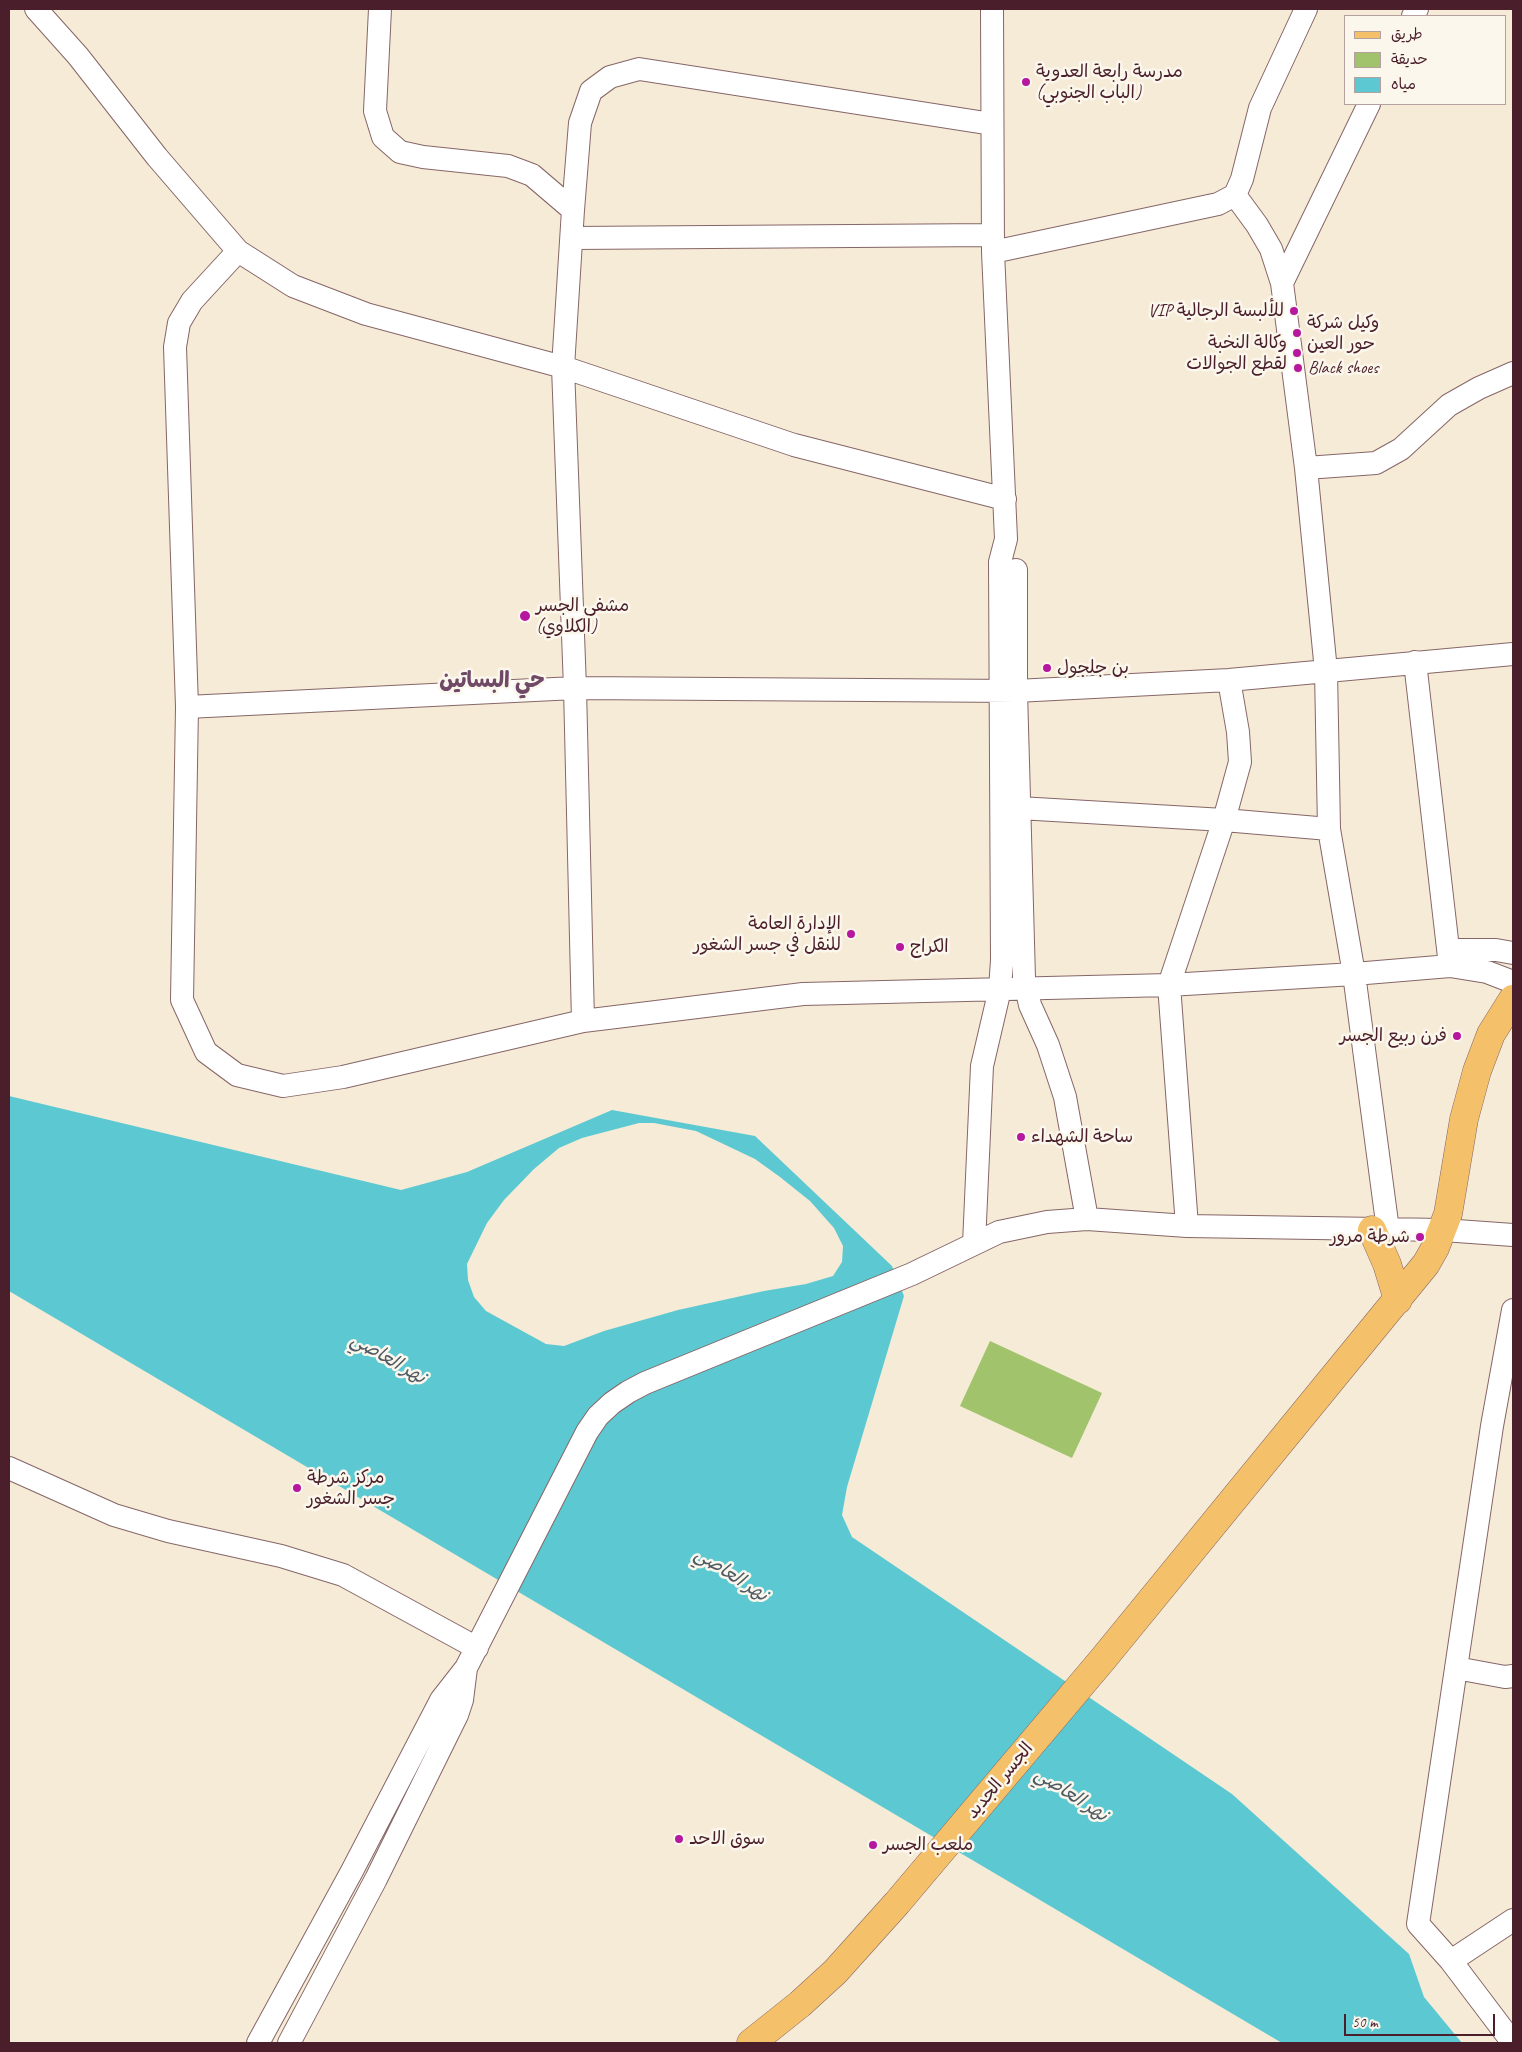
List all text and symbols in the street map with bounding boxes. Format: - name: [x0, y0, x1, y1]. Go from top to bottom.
- legend: [1344, 15, 1507, 105]
- text: طريق: [1391, 25, 1423, 44]
- text: حديقة: [1391, 50, 1428, 69]
- place label: مدرسة رابعة العدوية (الباب الجنوبي): [1036, 61, 1183, 104]
- text: مياه: [1391, 75, 1416, 94]
- marker: مدرسة رابعة العدوية (الباب الجنوبي): [1020, 76, 1032, 88]
- place label: VIP للألبسة الرجالية: [1148, 300, 1284, 322]
- marker: VIP للألبسة الرجالية: [1288, 305, 1300, 317]
- place label: وكيل شركة حور العين: [1307, 312, 1379, 354]
- marker: وكيل شركة حور العين: [1291, 327, 1303, 339]
- place label: وكالة النخبة لقطع الجوالات: [1186, 332, 1287, 374]
- marker: وكالة النخبة لقطع الجوالات: [1291, 347, 1303, 359]
- place label: Black shoes: [1308, 357, 1378, 379]
- marker: Black shoes: [1292, 362, 1304, 374]
- place label: مشفى الجسر (الكلاوي): [536, 595, 629, 638]
- marker: مشفى الجسر (الكلاوي): [518, 609, 532, 623]
- place label: بن جلجول: [1057, 657, 1129, 679]
- marker: بن جلجول: [1041, 662, 1053, 674]
- district label: حي البساتين: [439, 668, 545, 694]
- place label: الإدارة العامة للنقل في جسر الشغور: [693, 913, 841, 956]
- marker: الإدارة العامة للنقل في جسر الشغور: [845, 928, 857, 940]
- place label: الكراج: [910, 936, 949, 958]
- marker: الكراج: [894, 941, 906, 953]
- place label: فرن ربيع الجسر: [1340, 1025, 1447, 1047]
- marker: فرن ربيع الجسر: [1451, 1030, 1463, 1042]
- place label: ساحة الشهداء: [1031, 1126, 1133, 1148]
- marker: ساحة الشهداء: [1015, 1131, 1027, 1143]
- place label: شرطة مرور: [1330, 1226, 1410, 1248]
- marker: شرطة مرور: [1414, 1231, 1426, 1243]
- water label: نهر العاصي: [347, 1328, 429, 1390]
- place label: مركز شرطة جسر الشغور: [307, 1467, 395, 1510]
- marker: مركز شرطة جسر الشغور: [291, 1482, 303, 1494]
- water label: نهر العاصي: [690, 1543, 772, 1607]
- street label: الجسر الجديد: [962, 1738, 1038, 1824]
- water label: نهر العاصي: [1030, 1763, 1112, 1827]
- place label: سوق الاحد: [689, 1828, 765, 1850]
- marker: سوق الاحد: [673, 1833, 685, 1845]
- place label: ملعب الجسر: [883, 1834, 973, 1856]
- marker: ملعب الجسر: [867, 1839, 879, 1851]
- scale bar: [1347, 2004, 1498, 2036]
- text: 50 m: [1352, 2013, 1378, 2032]

